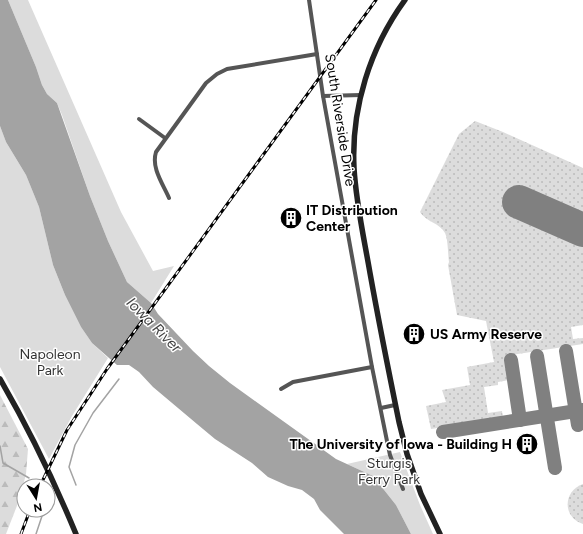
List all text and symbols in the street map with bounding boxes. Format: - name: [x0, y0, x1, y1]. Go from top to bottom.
- street label: South Riverside Drive: [321, 52, 359, 188]
- place label: IT Distribution Center: [306, 202, 398, 235]
- building icon: IT Distribution Center: [278, 205, 304, 231]
- water label: Iowa River: [123, 294, 186, 357]
- building icon: US Army Reserve: [401, 321, 427, 347]
- place label: US Army Reserve: [430, 326, 542, 343]
- park label: Napoleon Park: [19, 346, 81, 379]
- building icon: The University of Iowa - Building H: [514, 431, 540, 457]
- place label: The University of Iowa - Building H: [289, 436, 512, 453]
- park label: Sturgis Ferry Park: [358, 455, 420, 488]
- north arrow: [16, 478, 56, 518]
- text: N: [32, 500, 43, 515]

